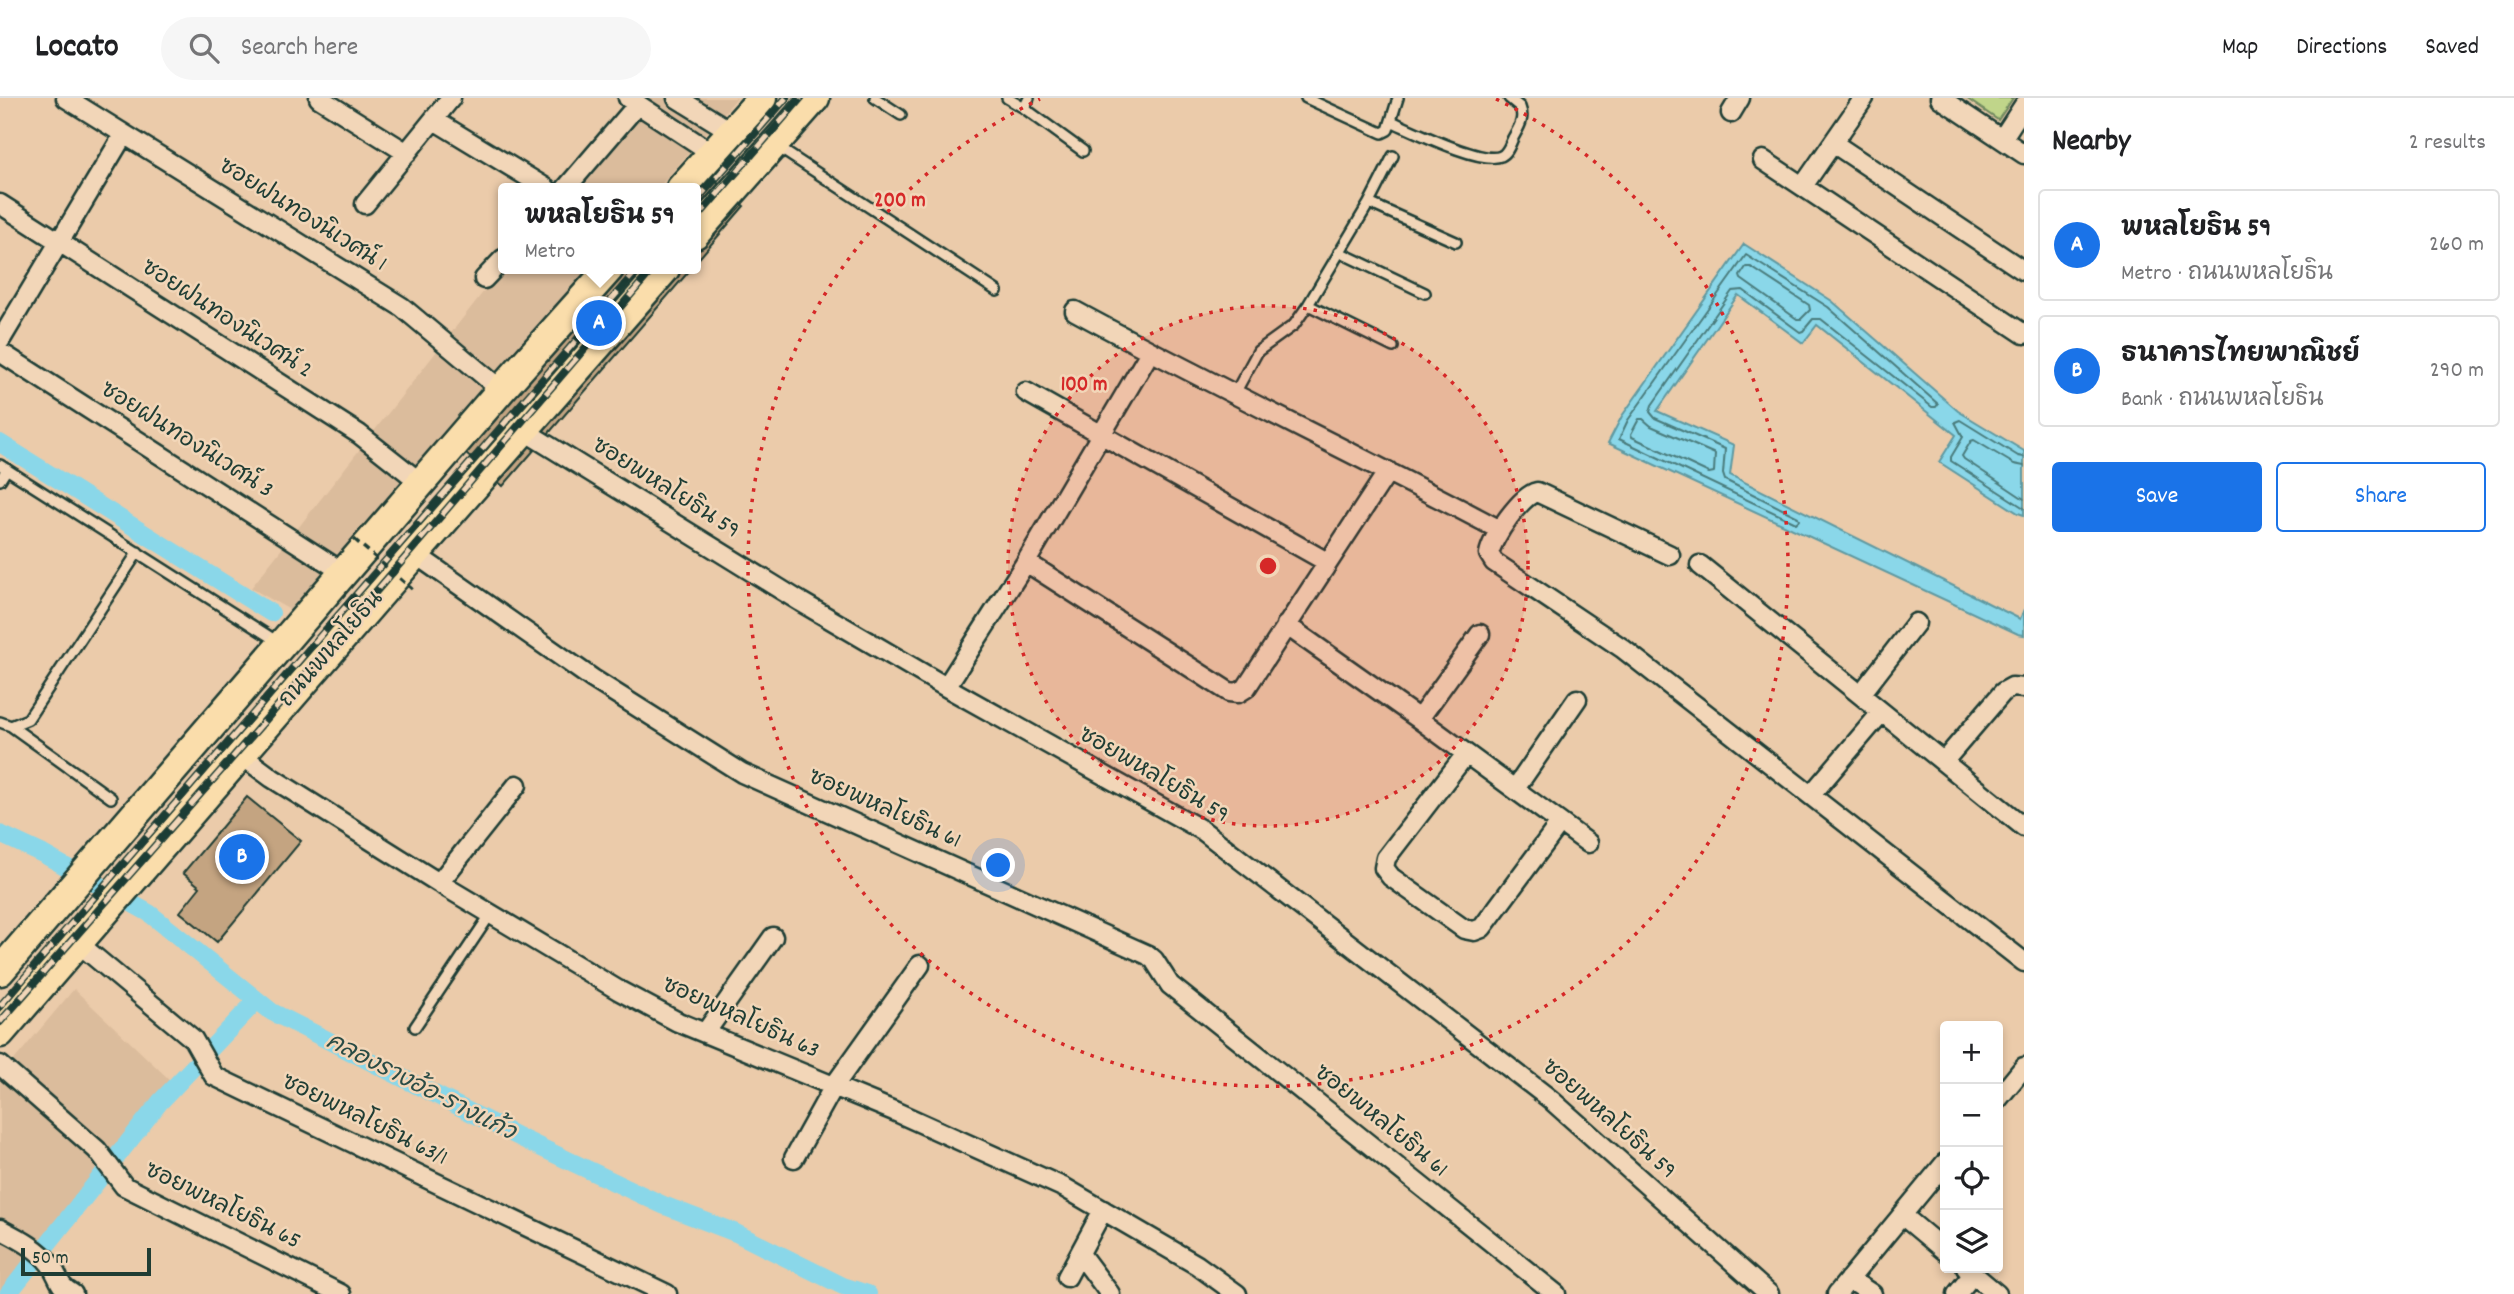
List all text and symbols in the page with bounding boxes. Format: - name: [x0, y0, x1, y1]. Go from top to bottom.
- search box: [161, 17, 651, 80]
- text: Locato: [35, 25, 119, 72]
- icon: search: [185, 29, 223, 67]
- text: Search here: [241, 30, 358, 67]
- text: Map: [2222, 31, 2258, 65]
- text: Directions: [2296, 31, 2387, 65]
- text: Saved: [2425, 31, 2479, 65]
- text: Nearby: [2052, 122, 2130, 165]
- text: 2 results: [2409, 127, 2486, 160]
- street label: ซอยฝนทองนิเวศน์ 1: [211, 148, 394, 281]
- popup: [498, 183, 701, 274]
- text: 200 m: [874, 187, 926, 217]
- text: พหลโยธิน 59: [524, 199, 675, 236]
- text: พหลโยธิน 59: [2121, 211, 2271, 248]
- text: A: [2071, 229, 2083, 262]
- text: 260 m: [2429, 229, 2484, 262]
- text: Metro: [524, 236, 575, 269]
- street label: ซอยฝนทองนิเวศน์ 2: [134, 250, 320, 388]
- text: Metro · ถนนพหลโยธิน: [2121, 258, 2333, 291]
- pin: A: [576, 297, 622, 349]
- text: ธนาคารไทยพาณิชย์: [2121, 337, 2360, 374]
- text: B: [2072, 355, 2082, 388]
- text: 290 m: [2430, 355, 2484, 388]
- text: 100 m: [1061, 371, 1107, 401]
- street label: ซอยฝนทองนิเวศน์ 3: [93, 372, 280, 508]
- text: Bank · ถนนพหลโยธิน: [2121, 384, 2324, 417]
- street label: ซอยพหลโยธิน 59: [585, 428, 747, 548]
- button: Save: [2052, 462, 2262, 532]
- button: Share: [2276, 462, 2486, 532]
- centre of rings: [1256, 554, 1280, 578]
- street label: ถนนพหลโยธิน: [270, 582, 392, 716]
- street label: ซอยพหลโยธิน 59: [1072, 717, 1236, 833]
- street label: ซอยพหลโยธิน 61: [802, 759, 967, 858]
- pin: B: [219, 831, 265, 883]
- your location: [981, 848, 1015, 882]
- street label: ซอยพหลโยธิน 63: [656, 967, 825, 1068]
- map controls: [1940, 1021, 2003, 1273]
- button: +: [1940, 1021, 2003, 1084]
- water label: คลองรางอ้อ-รางแก้ว: [319, 1025, 522, 1151]
- street label: ซอยพหลโยธิน 59: [1533, 1050, 1685, 1188]
- street label: ซอยพหลโยธิน 61: [1306, 1055, 1456, 1186]
- street label: ซอยพหลโยธิน 63/1: [276, 1064, 454, 1175]
- button: −: [1940, 1084, 2003, 1147]
- button: locate: [1940, 1147, 2003, 1210]
- street label: ซอยพหลโยธิน 65: [139, 1152, 307, 1259]
- button: layers: [1940, 1210, 2003, 1273]
- scale bar: [21, 1245, 150, 1277]
- text: 50 m: [32, 1246, 69, 1273]

